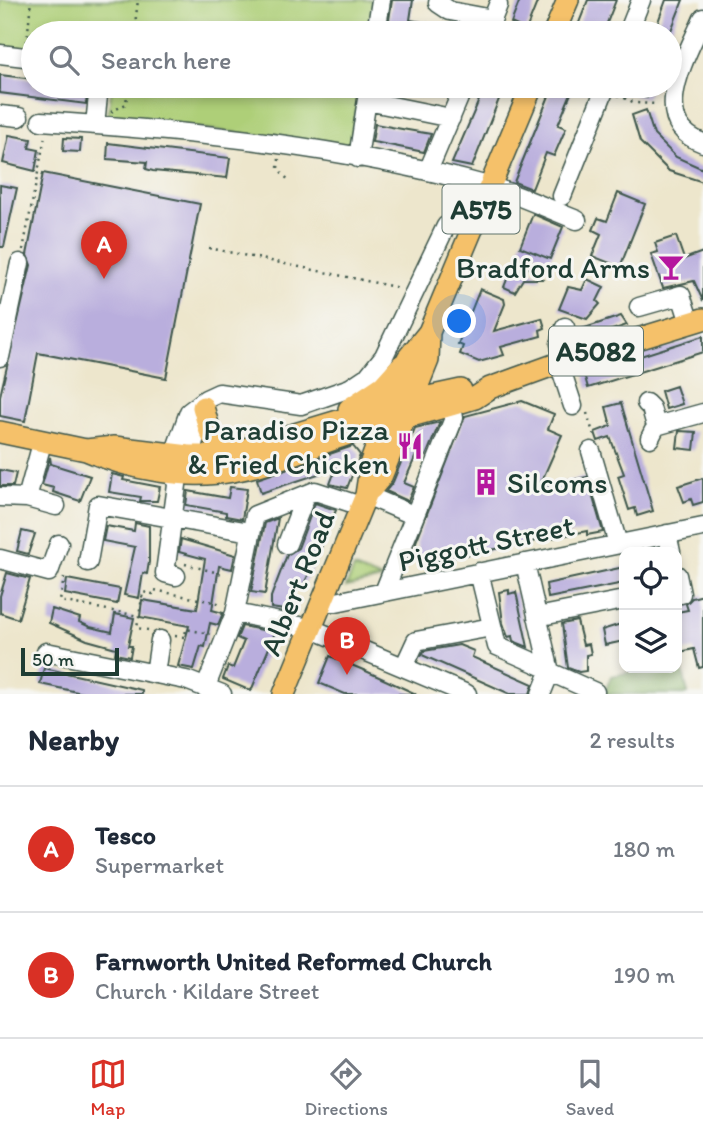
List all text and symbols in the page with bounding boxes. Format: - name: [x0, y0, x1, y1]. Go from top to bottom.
- search box: [21, 21, 682, 98]
- icon: search: [45, 41, 83, 79]
- text: Search here: [101, 44, 231, 76]
- road number: A575: [442, 184, 520, 234]
- pin: A: [81, 221, 127, 279]
- place label: Bradford Arms: [456, 249, 650, 286]
- bar icon: Bradford Arms: [656, 252, 686, 282]
- your location: [442, 304, 476, 338]
- road number: A5082: [549, 326, 643, 376]
- place label: Paradiso Pizza & Fried Chicken: [188, 411, 389, 482]
- restaurant icon: Paradiso Pizza & Fried Chicken: [395, 431, 425, 461]
- place label: Silcoms: [507, 464, 608, 501]
- building icon: Silcoms: [471, 467, 501, 497]
- street label: Albert Road: [251, 505, 343, 661]
- street label: Piggott Street: [395, 506, 577, 580]
- map controls: [619, 547, 682, 673]
- button: locate: [619, 547, 682, 610]
- button: layers: [619, 610, 682, 673]
- pin: B: [324, 617, 370, 675]
- scale bar: [21, 645, 119, 677]
- text: 50 m: [32, 648, 74, 671]
- text: Nearby: [28, 721, 119, 758]
- text: 2 results: [589, 726, 675, 754]
- text: Tesco: [95, 819, 156, 851]
- text: A: [44, 835, 58, 863]
- text: 180 m: [613, 835, 675, 863]
- text: Supermarket: [95, 851, 224, 879]
- text: Farnworth United Reformed Church: [95, 945, 492, 977]
- text: B: [44, 961, 58, 989]
- text: 190 m: [614, 961, 675, 989]
- text: Church · Kildare Street: [95, 977, 319, 1005]
- tab: Map: [89, 1055, 127, 1120]
- tab: Directions: [304, 1055, 388, 1120]
- tab: Saved: [566, 1055, 614, 1120]

